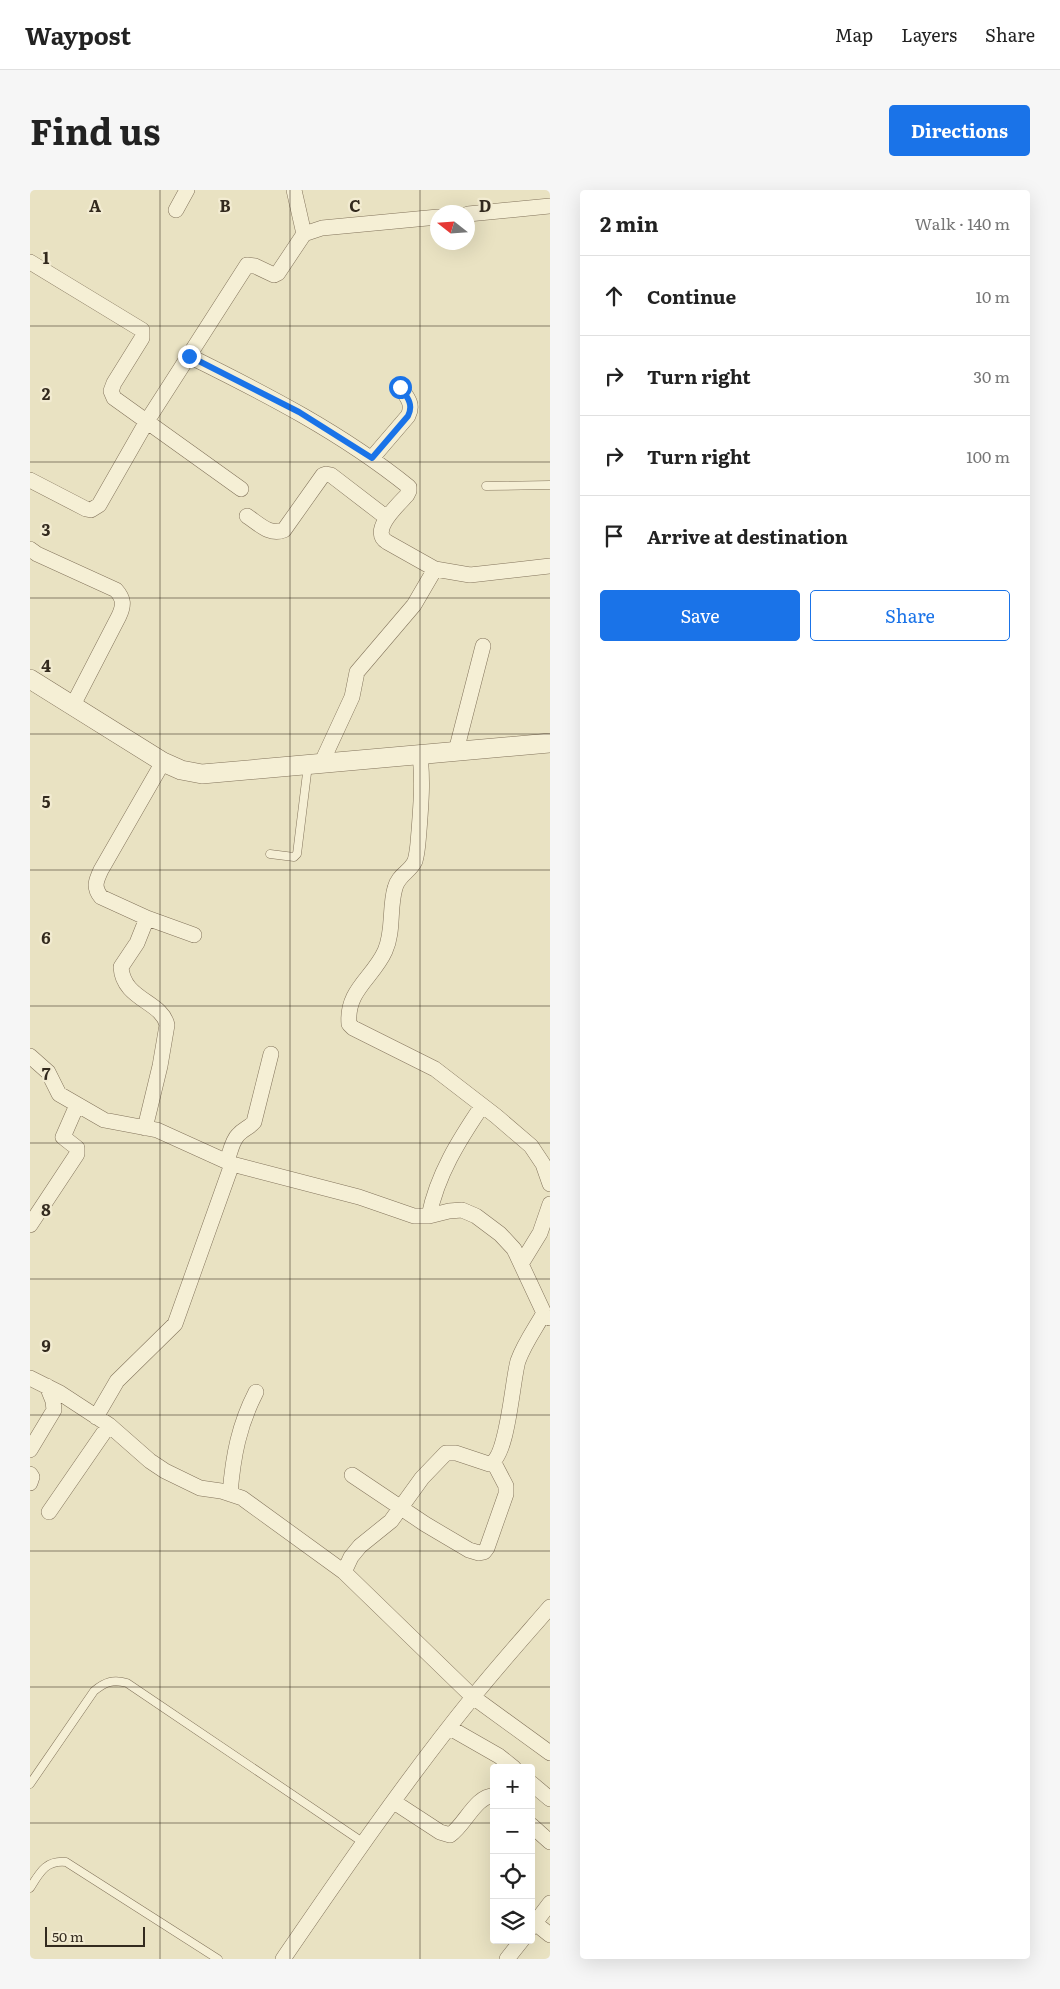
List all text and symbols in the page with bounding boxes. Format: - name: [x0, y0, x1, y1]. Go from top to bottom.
- text: Waypost: [25, 17, 131, 52]
- text: Map: [835, 21, 873, 48]
- text: Layers: [901, 21, 957, 48]
- text: Share: [985, 21, 1035, 48]
- text: Find us: [30, 104, 160, 156]
- button: Directions: [889, 105, 1030, 156]
- text: A: [89, 193, 101, 217]
- text: B: [219, 193, 231, 217]
- text: C: [349, 193, 361, 217]
- text: D: [479, 193, 491, 217]
- north arrow: [430, 205, 475, 250]
- text: 2 min: [600, 207, 659, 238]
- text: Walk · 140 m: [915, 211, 1010, 235]
- text: 1: [43, 245, 50, 269]
- icon: ahead: [600, 282, 628, 310]
- text: Continue: [647, 282, 736, 310]
- text: 10 m: [976, 284, 1010, 308]
- route end: [178, 345, 201, 368]
- icon: right: [600, 362, 628, 390]
- text: Turn right: [647, 362, 751, 390]
- text: 30 m: [973, 364, 1010, 388]
- route start: [389, 376, 412, 399]
- text: 2: [42, 381, 51, 405]
- icon: right: [600, 442, 628, 470]
- text: Turn right: [647, 442, 751, 470]
- text: 100 m: [966, 444, 1010, 468]
- text: 3: [42, 517, 51, 541]
- icon: arrive: [600, 522, 628, 550]
- text: Arrive at destination: [647, 522, 848, 550]
- button: Save: [600, 590, 800, 641]
- button: Share: [810, 590, 1010, 641]
- text: 4: [41, 653, 51, 677]
- text: 5: [42, 789, 51, 813]
- text: 6: [41, 925, 51, 949]
- text: 7: [42, 1061, 51, 1085]
- text: 8: [41, 1197, 51, 1221]
- text: 9: [41, 1333, 51, 1357]
- map controls: [490, 1764, 535, 1944]
- button: +: [490, 1764, 535, 1809]
- button: −: [490, 1809, 535, 1854]
- button: locate: [490, 1854, 535, 1899]
- button: layers: [490, 1899, 535, 1944]
- scale bar: [45, 1924, 145, 1947]
- text: 50 m: [52, 1926, 84, 1946]

